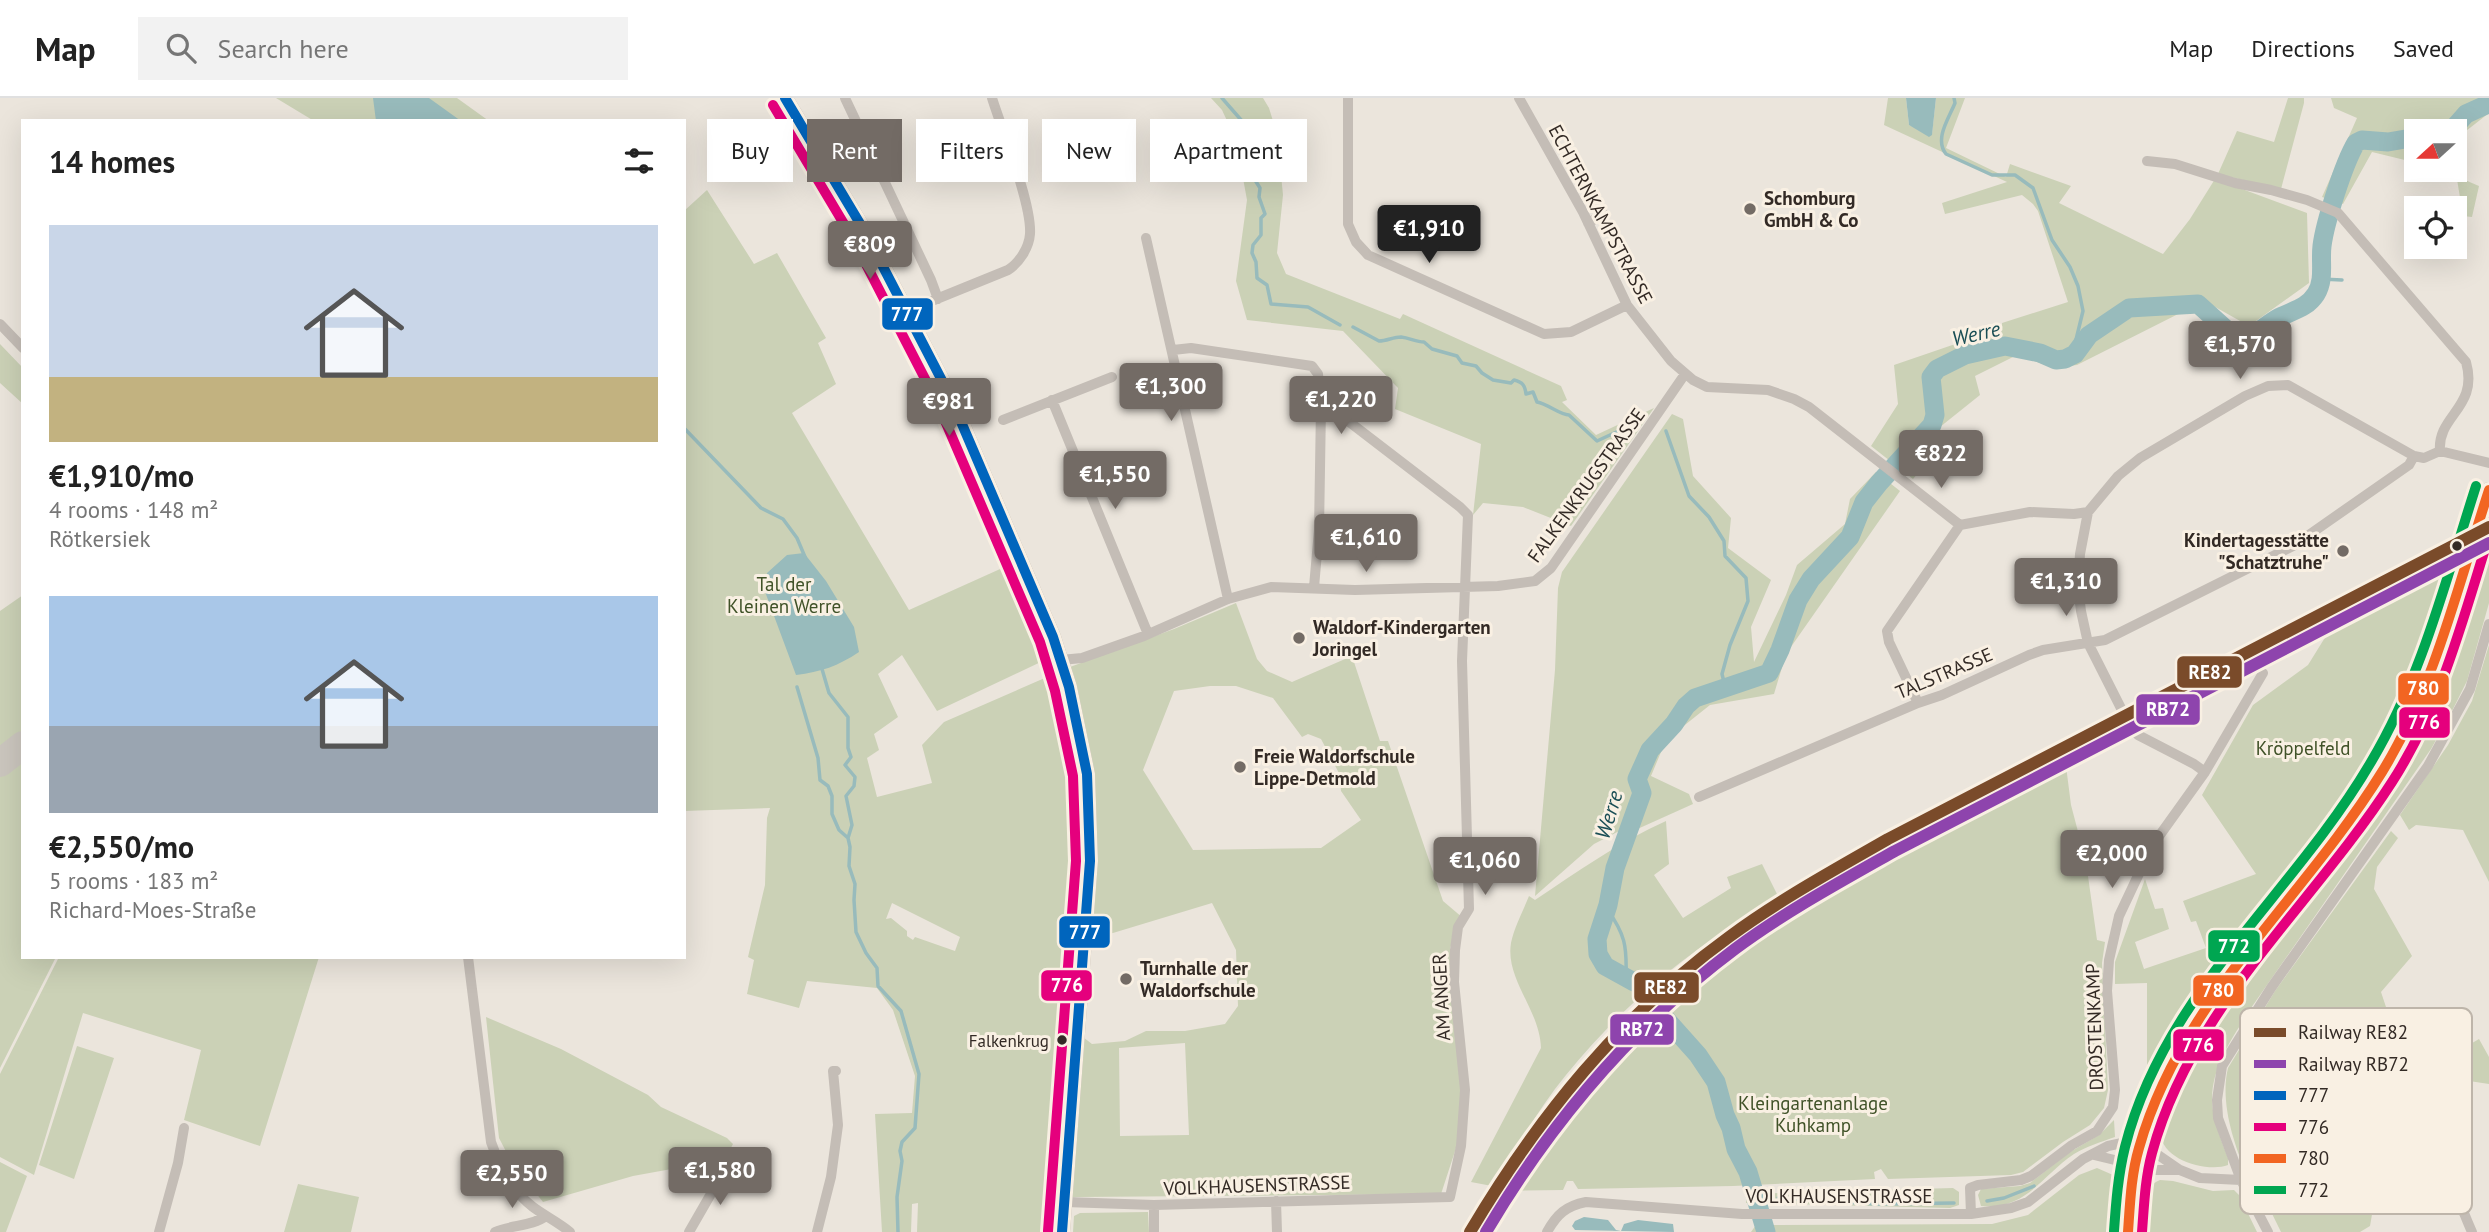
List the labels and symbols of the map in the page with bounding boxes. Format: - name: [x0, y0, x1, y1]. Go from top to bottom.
- north arrow: [2404, 119, 2468, 182]
- street label: ECHTERNKAMPSTRASSE: [1544, 120, 1658, 308]
- place label: Schomburg GmbH & Co: [1764, 186, 1858, 232]
- marker: Schomburg GmbH & Co: [1742, 201, 1758, 217]
- pin: €1,910: [1372, 206, 1486, 265]
- pin: €809: [829, 222, 911, 281]
- line badge: 777: [881, 297, 934, 331]
- text: 777: [891, 302, 923, 326]
- water label: Werre: [1949, 315, 2003, 352]
- pin: €1,570: [2183, 322, 2297, 381]
- pin: €1,300: [1114, 364, 1228, 423]
- pin: €1,220: [1284, 376, 1398, 436]
- pin: €981: [908, 378, 990, 438]
- street label: FALKENKRUGSTRASSE: [1522, 403, 1650, 567]
- pin: €822: [1900, 430, 1982, 490]
- pin: €1,550: [1058, 452, 1172, 511]
- pin: €1,610: [1309, 514, 1423, 574]
- place label: Kindertagesstätte "Schatztruhe": [2184, 528, 2329, 574]
- unlabelled marker: [2450, 539, 2464, 553]
- marker: Kindertagesstätte "Schatztruhe": [2335, 543, 2351, 559]
- pin: €1,310: [2009, 559, 2123, 618]
- park label: Tal der Kleinen Werre: [727, 572, 841, 618]
- place label: Waldorf-Kindergarten Joringel: [1312, 615, 1491, 661]
- marker: Waldorf-Kindergarten Joringel: [1291, 630, 1307, 646]
- street label: TALSTRASSE: [1892, 642, 1996, 704]
- line badge: RE82: [2176, 655, 2243, 689]
- text: RE82: [2189, 660, 2231, 684]
- line badge: 780: [2397, 672, 2450, 706]
- text: 780: [2407, 676, 2439, 700]
- line badge: RB72: [2135, 693, 2201, 726]
- text: RB72: [2146, 697, 2190, 721]
- line badge: 776: [2398, 706, 2451, 739]
- text: 776: [2408, 710, 2440, 734]
- park label: Kröppelfeld: [2256, 736, 2350, 760]
- place label: Freie Waldorfschule Lippe-Detmold: [1254, 744, 1415, 790]
- marker: Freie Waldorfschule Lippe-Detmold: [1232, 759, 1248, 775]
- water label: Werre: [1588, 787, 1629, 842]
- pin: €2,000: [2055, 830, 2169, 890]
- pin: €1,060: [1428, 838, 1542, 897]
- line badge: 777: [1058, 915, 1111, 949]
- text: 777: [1069, 920, 1101, 944]
- line badge: 772: [2207, 929, 2261, 963]
- text: 772: [2218, 934, 2250, 958]
- street label: AM ANGER: [1427, 953, 1455, 1041]
- place label: Turnhalle der Waldorfschule: [1140, 956, 1256, 1002]
- street label: DROSTENKAMP: [2080, 963, 2108, 1091]
- line badge: 776: [1040, 969, 1093, 1002]
- marker: Turnhalle der Waldorfschule: [1118, 971, 1134, 987]
- line badge: RE82: [1633, 971, 1700, 1004]
- text: 776: [1051, 973, 1083, 997]
- line badge: 780: [2192, 974, 2245, 1007]
- text: RE82: [1645, 975, 1687, 999]
- text: 780: [2202, 978, 2234, 1002]
- legend: [2240, 1008, 2472, 1214]
- line badge: RB72: [1609, 1013, 1675, 1046]
- text: RB72: [1620, 1017, 1664, 1041]
- text: Railway RE82: [2298, 1020, 2408, 1044]
- line badge: 776: [2172, 1028, 2225, 1062]
- place label: Falkenkrug: [969, 1030, 1049, 1052]
- marker: Falkenkrug: [1055, 1033, 1069, 1047]
- text: 776: [2182, 1033, 2214, 1057]
- text: Railway RB72: [2298, 1052, 2409, 1076]
- text: 777: [2298, 1083, 2329, 1107]
- park label: Kleingartenanlage Kuhkamp: [1738, 1091, 1888, 1137]
- text: 776: [2298, 1115, 2329, 1139]
- text: 780: [2298, 1146, 2329, 1170]
- pin: €1,580: [663, 1148, 777, 1207]
- pin: €2,550: [455, 1150, 569, 1210]
- street label: VOLKHAUSENSTRASSE: [1162, 1170, 1351, 1200]
- text: 772: [2298, 1178, 2329, 1202]
- street label: VOLKHAUSENSTRASSE: [1745, 1184, 1932, 1208]

